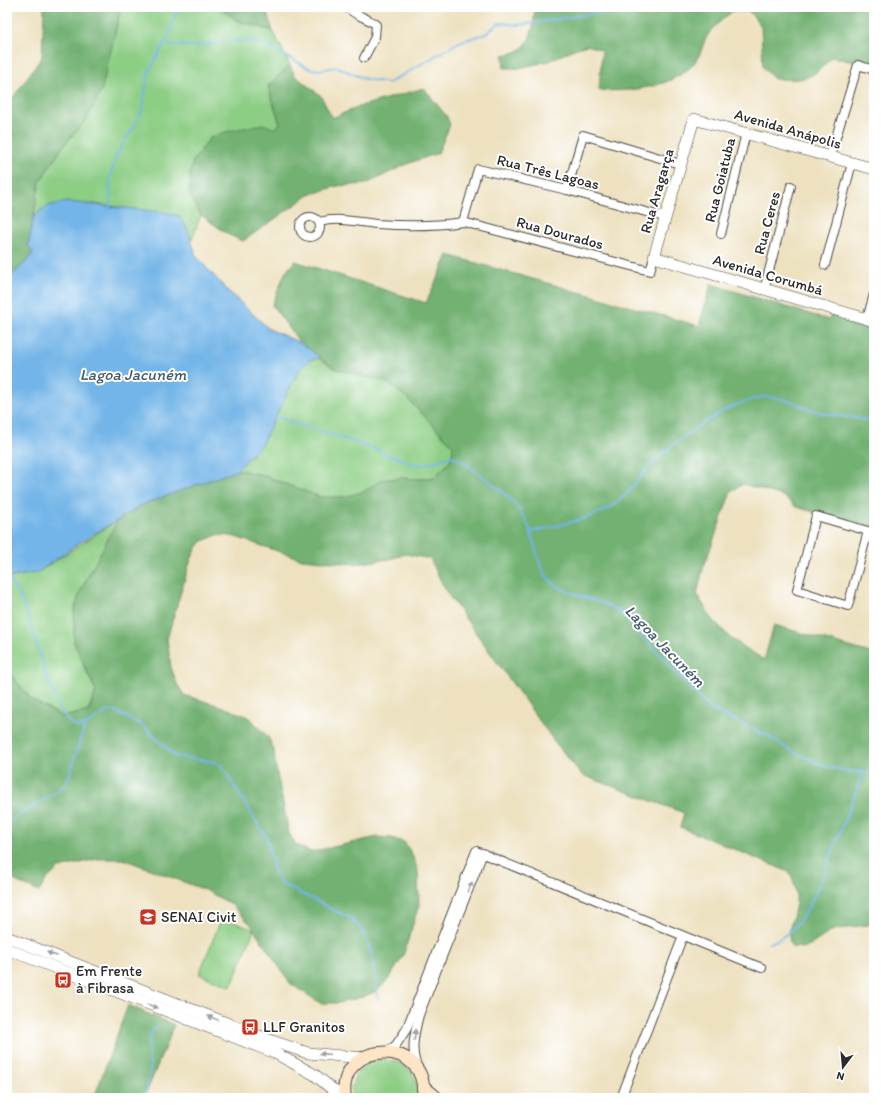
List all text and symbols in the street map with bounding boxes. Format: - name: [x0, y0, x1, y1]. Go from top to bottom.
- street label: Avenida Anápolis: [732, 105, 844, 153]
- street label: Rua Goiatuba: [701, 135, 739, 224]
- street label: Rua Aragarça: [636, 146, 678, 235]
- street label: Rua Três Lagoas: [495, 151, 601, 193]
- street label: Rua Ceres: [750, 189, 784, 257]
- street label: Rua Dourados: [515, 213, 606, 253]
- street label: Avenida Corumbá: [711, 251, 825, 299]
- water label: Lagoa Jacuném: [80, 365, 187, 384]
- water label: Lagoa Jacuném: [621, 601, 709, 691]
- one-way arrow: [467, 881, 473, 893]
- school or university icon: SENAI Civit: [138, 907, 158, 927]
- place label: SENAI Civit: [161, 908, 237, 926]
- one-way arrow: [45, 950, 57, 956]
- place label: Em Frente à Fibrasa: [76, 962, 142, 997]
- bus stop icon: Em Frente à Fibrasa: [53, 970, 73, 990]
- one-way arrow: [147, 1003, 159, 1009]
- one-way arrow: [207, 1015, 218, 1021]
- bus stop icon: LLF Granitos: [240, 1017, 260, 1037]
- place label: LLF Granitos: [263, 1018, 345, 1036]
- one-way arrow: [412, 1029, 418, 1041]
- north arrow: [823, 1047, 863, 1087]
- one-way arrow: [319, 1051, 331, 1058]
- text: N: [835, 1069, 846, 1083]

